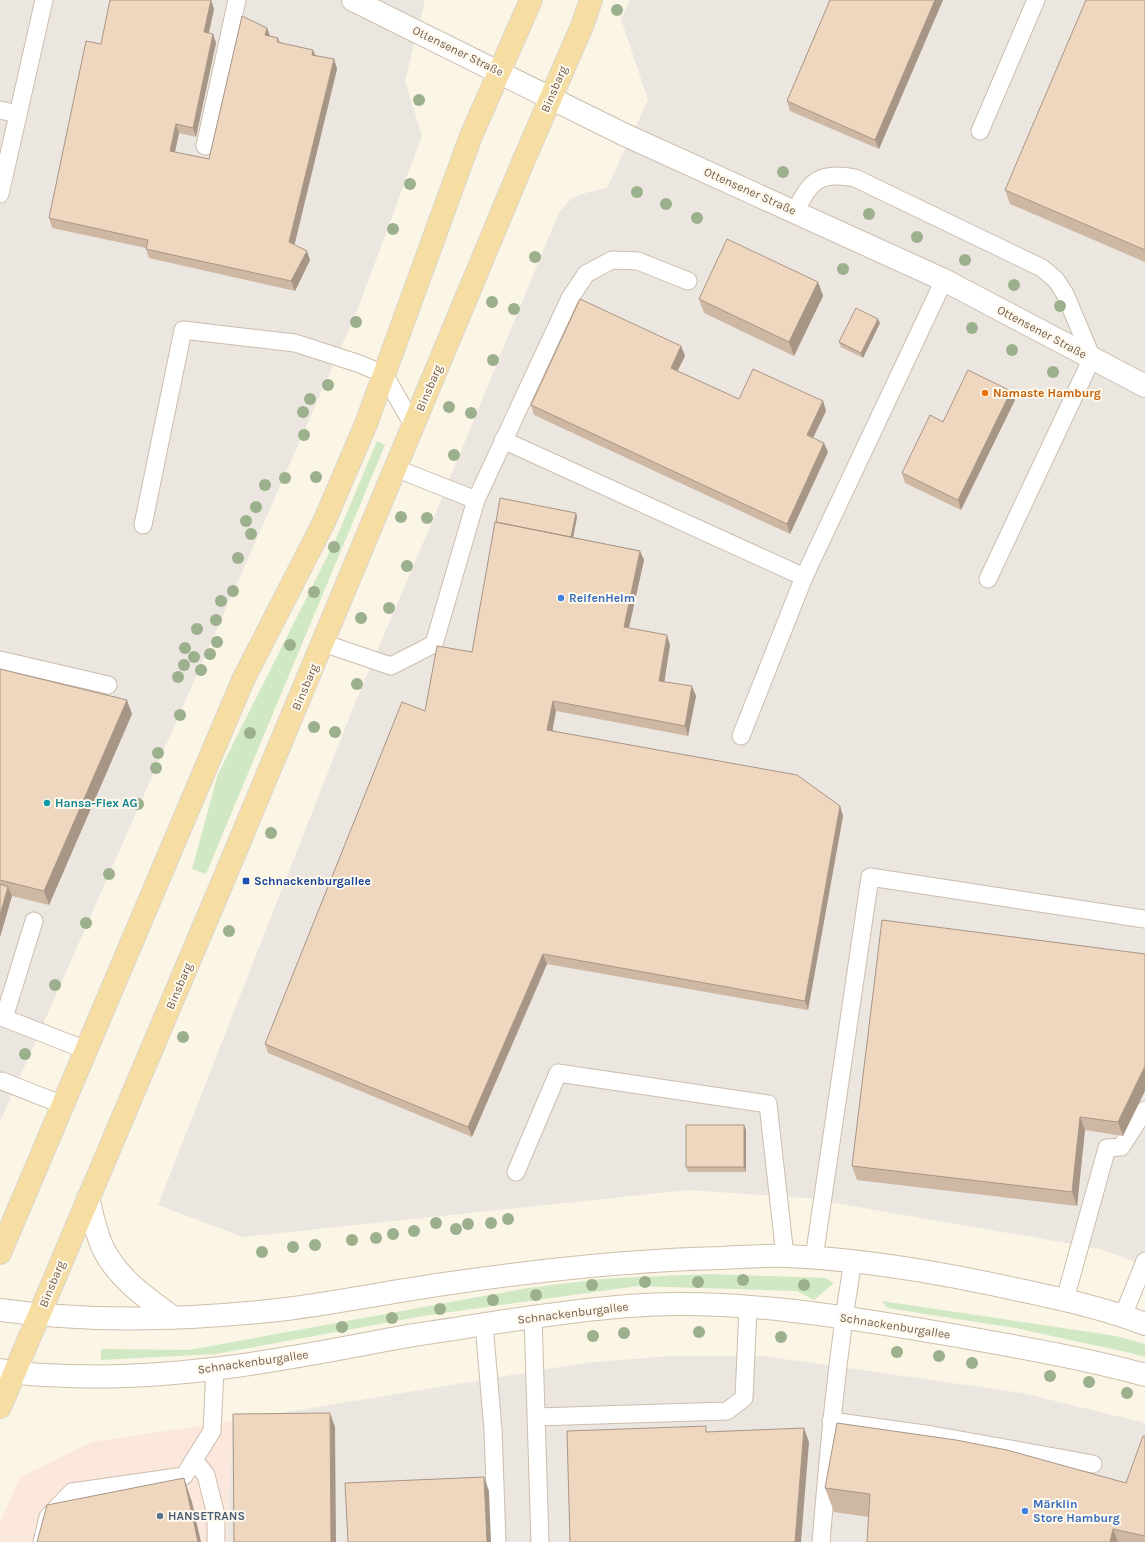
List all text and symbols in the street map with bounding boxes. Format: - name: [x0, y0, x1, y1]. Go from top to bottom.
- street label: Ottensener Straße: [410, 23, 506, 79]
- street label: Binsbarg: [538, 63, 570, 114]
- street label: Ottensener Straße: [702, 164, 798, 218]
- street label: Ottensener Straße: [995, 302, 1089, 362]
- street label: Binsbarg: [413, 362, 445, 413]
- place label: Namaste Hamburg: [993, 386, 1101, 400]
- marker: Namaste Hamburg: [980, 388, 990, 398]
- place label: ReifenHelm: [569, 591, 635, 605]
- marker: ReifenHelm: [556, 593, 566, 603]
- street label: Binsbarg: [289, 661, 321, 712]
- place label: Hansa-Flex AG: [55, 796, 138, 810]
- marker: Hansa-Flex AG: [42, 798, 52, 808]
- place label: Schnackenburgallee: [254, 874, 371, 888]
- marker: Schnackenburgallee: [241, 876, 251, 886]
- street label: Binsbarg: [163, 960, 195, 1011]
- street label: Binsbarg: [36, 1258, 68, 1309]
- street label: Schnackenburgallee: [517, 1299, 629, 1327]
- street label: Schnackenburgallee: [839, 1310, 951, 1342]
- street label: Schnackenburgallee: [197, 1347, 309, 1377]
- place label: Märklin Store Hamburg: [1033, 1497, 1120, 1525]
- marker: Märklin Store Hamburg: [1020, 1506, 1030, 1516]
- place label: HANSETRANS: [168, 1509, 245, 1523]
- marker: HANSETRANS: [155, 1511, 165, 1521]

